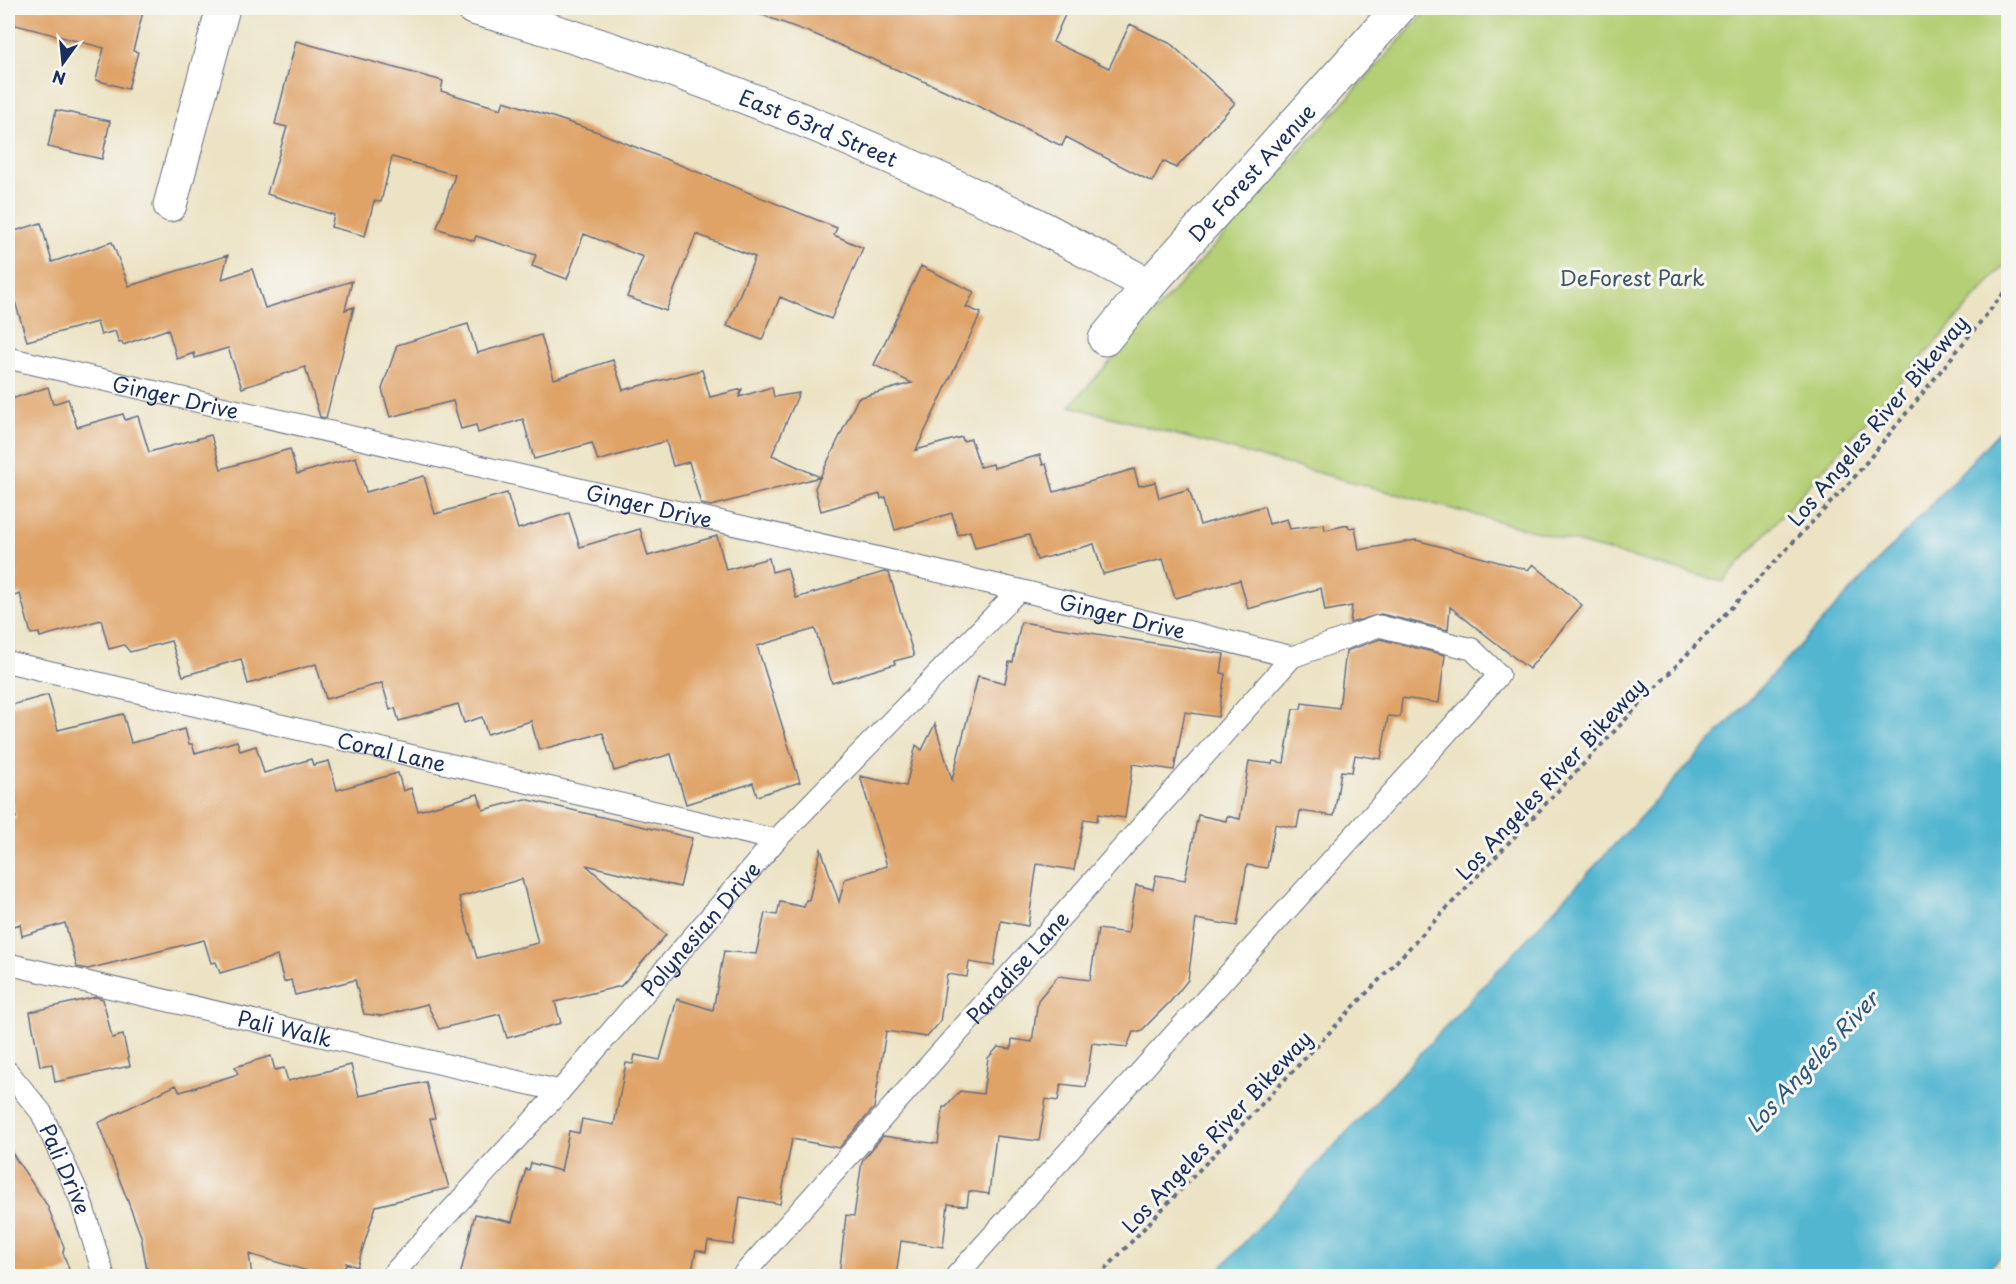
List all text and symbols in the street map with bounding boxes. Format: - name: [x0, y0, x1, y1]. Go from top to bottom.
- north arrow: [33, 33, 93, 93]
- text: N: [50, 65, 68, 92]
- street label: East 63rd Street: [735, 80, 903, 174]
- street label: De Forest Avenue: [1180, 96, 1322, 248]
- park label: DeForest Park: [1559, 261, 1705, 293]
- street label: Los Angeles River Bikeway: [1779, 307, 1975, 533]
- street label: Ginger Drive: [109, 366, 242, 426]
- street label: Ginger Drive: [583, 475, 716, 535]
- street label: Ginger Drive: [1056, 585, 1189, 646]
- street label: Los Angeles River Bikeway: [1447, 669, 1653, 887]
- street label: Coral Lane: [334, 723, 449, 779]
- street label: Polynesian Drive: [632, 854, 767, 1003]
- street label: Paradise Lane: [958, 903, 1076, 1030]
- water label: Los Angeles River: [1737, 981, 1887, 1139]
- street label: Pali Walk: [234, 1001, 336, 1054]
- street label: Los Angeles River Bikeway: [1113, 1022, 1319, 1240]
- street label: Pali Drive: [32, 1118, 100, 1218]

